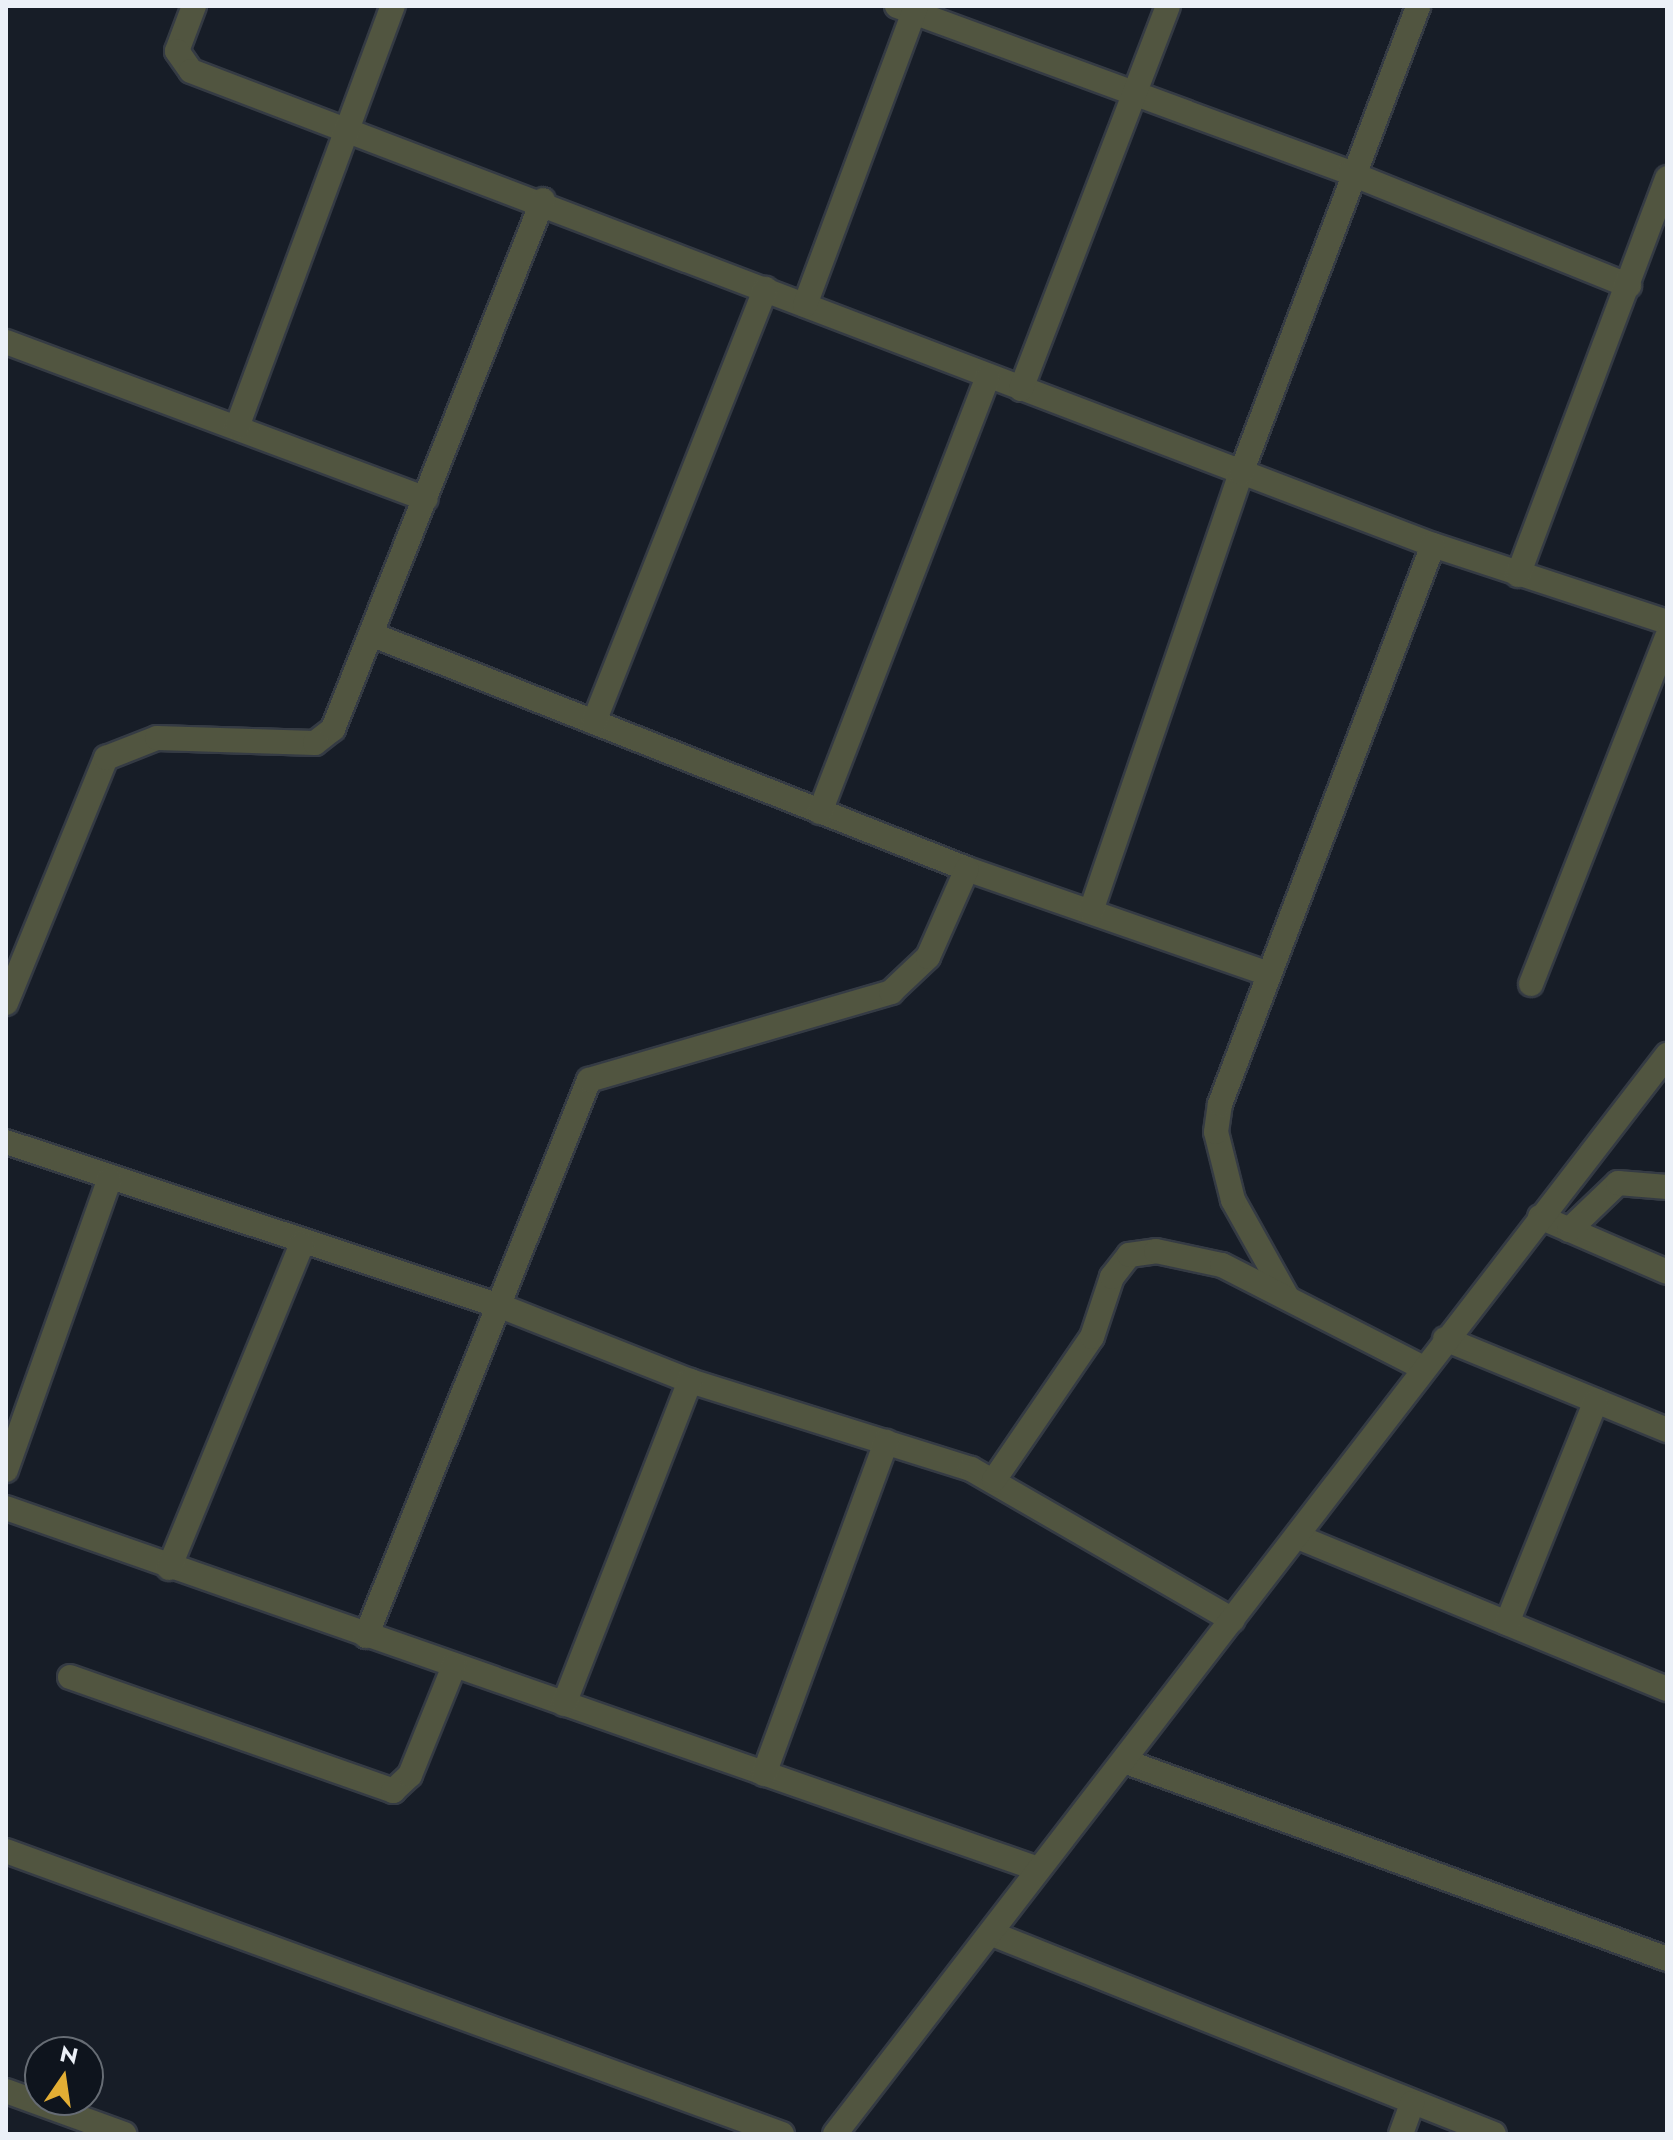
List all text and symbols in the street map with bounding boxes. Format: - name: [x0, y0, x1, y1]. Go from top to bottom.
- north arrow: [24, 2036, 104, 2116]
- text: N: [57, 2037, 81, 2072]

